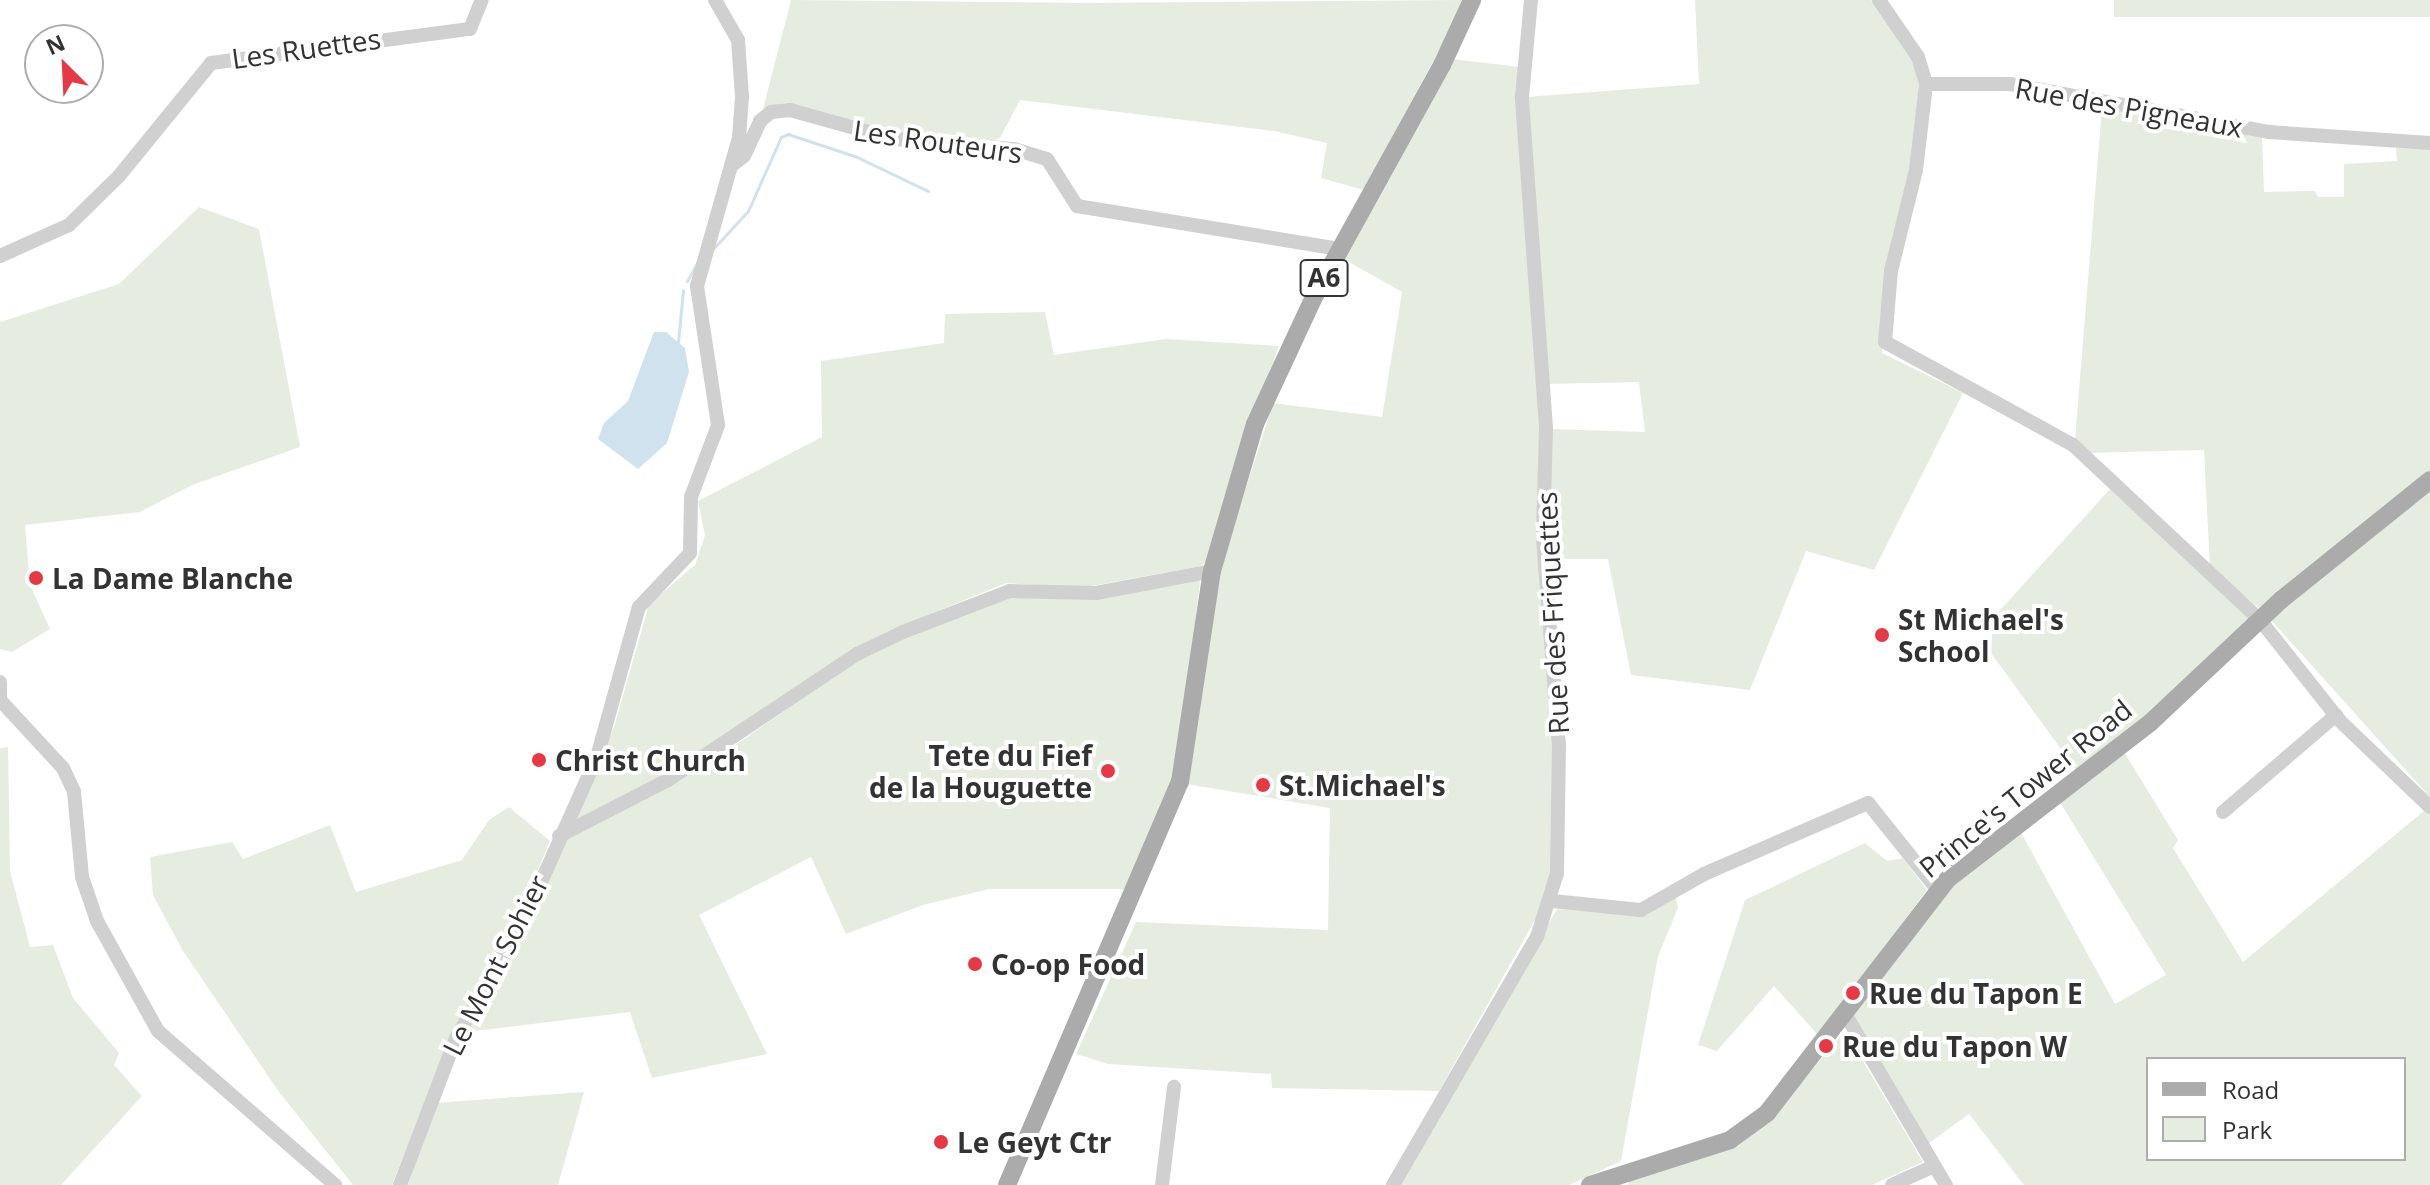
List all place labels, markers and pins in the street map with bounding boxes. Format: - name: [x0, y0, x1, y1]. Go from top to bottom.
- place label: La Dame Blanche: [52, 561, 293, 595]
- marker: La Dame Blanche: [27, 569, 45, 587]
- place label: St Michael's School: [1898, 602, 2064, 668]
- marker: St Michael's School: [1873, 626, 1891, 644]
- place label: Tete du Fief de la Houguette: [869, 738, 1092, 804]
- place label: Christ Church: [555, 743, 746, 777]
- marker: Christ Church: [530, 751, 548, 769]
- marker: Tete du Fief de la Houguette: [1099, 762, 1117, 780]
- place label: St.Michael's: [1279, 768, 1446, 802]
- marker: St.Michael's: [1254, 776, 1272, 794]
- place label: Co-op Food: [991, 947, 1145, 981]
- marker: Co-op Food: [966, 955, 984, 973]
- place label: Rue du Tapon E: [1869, 976, 2083, 1010]
- marker: Rue du Tapon E: [1844, 984, 1862, 1002]
- place label: Rue du Tapon W: [1842, 1029, 2067, 1063]
- marker: Rue du Tapon W: [1817, 1037, 1835, 1055]
- place label: Le Geyt Ctr: [957, 1125, 1112, 1159]
- marker: Le Geyt Ctr: [932, 1133, 950, 1151]

